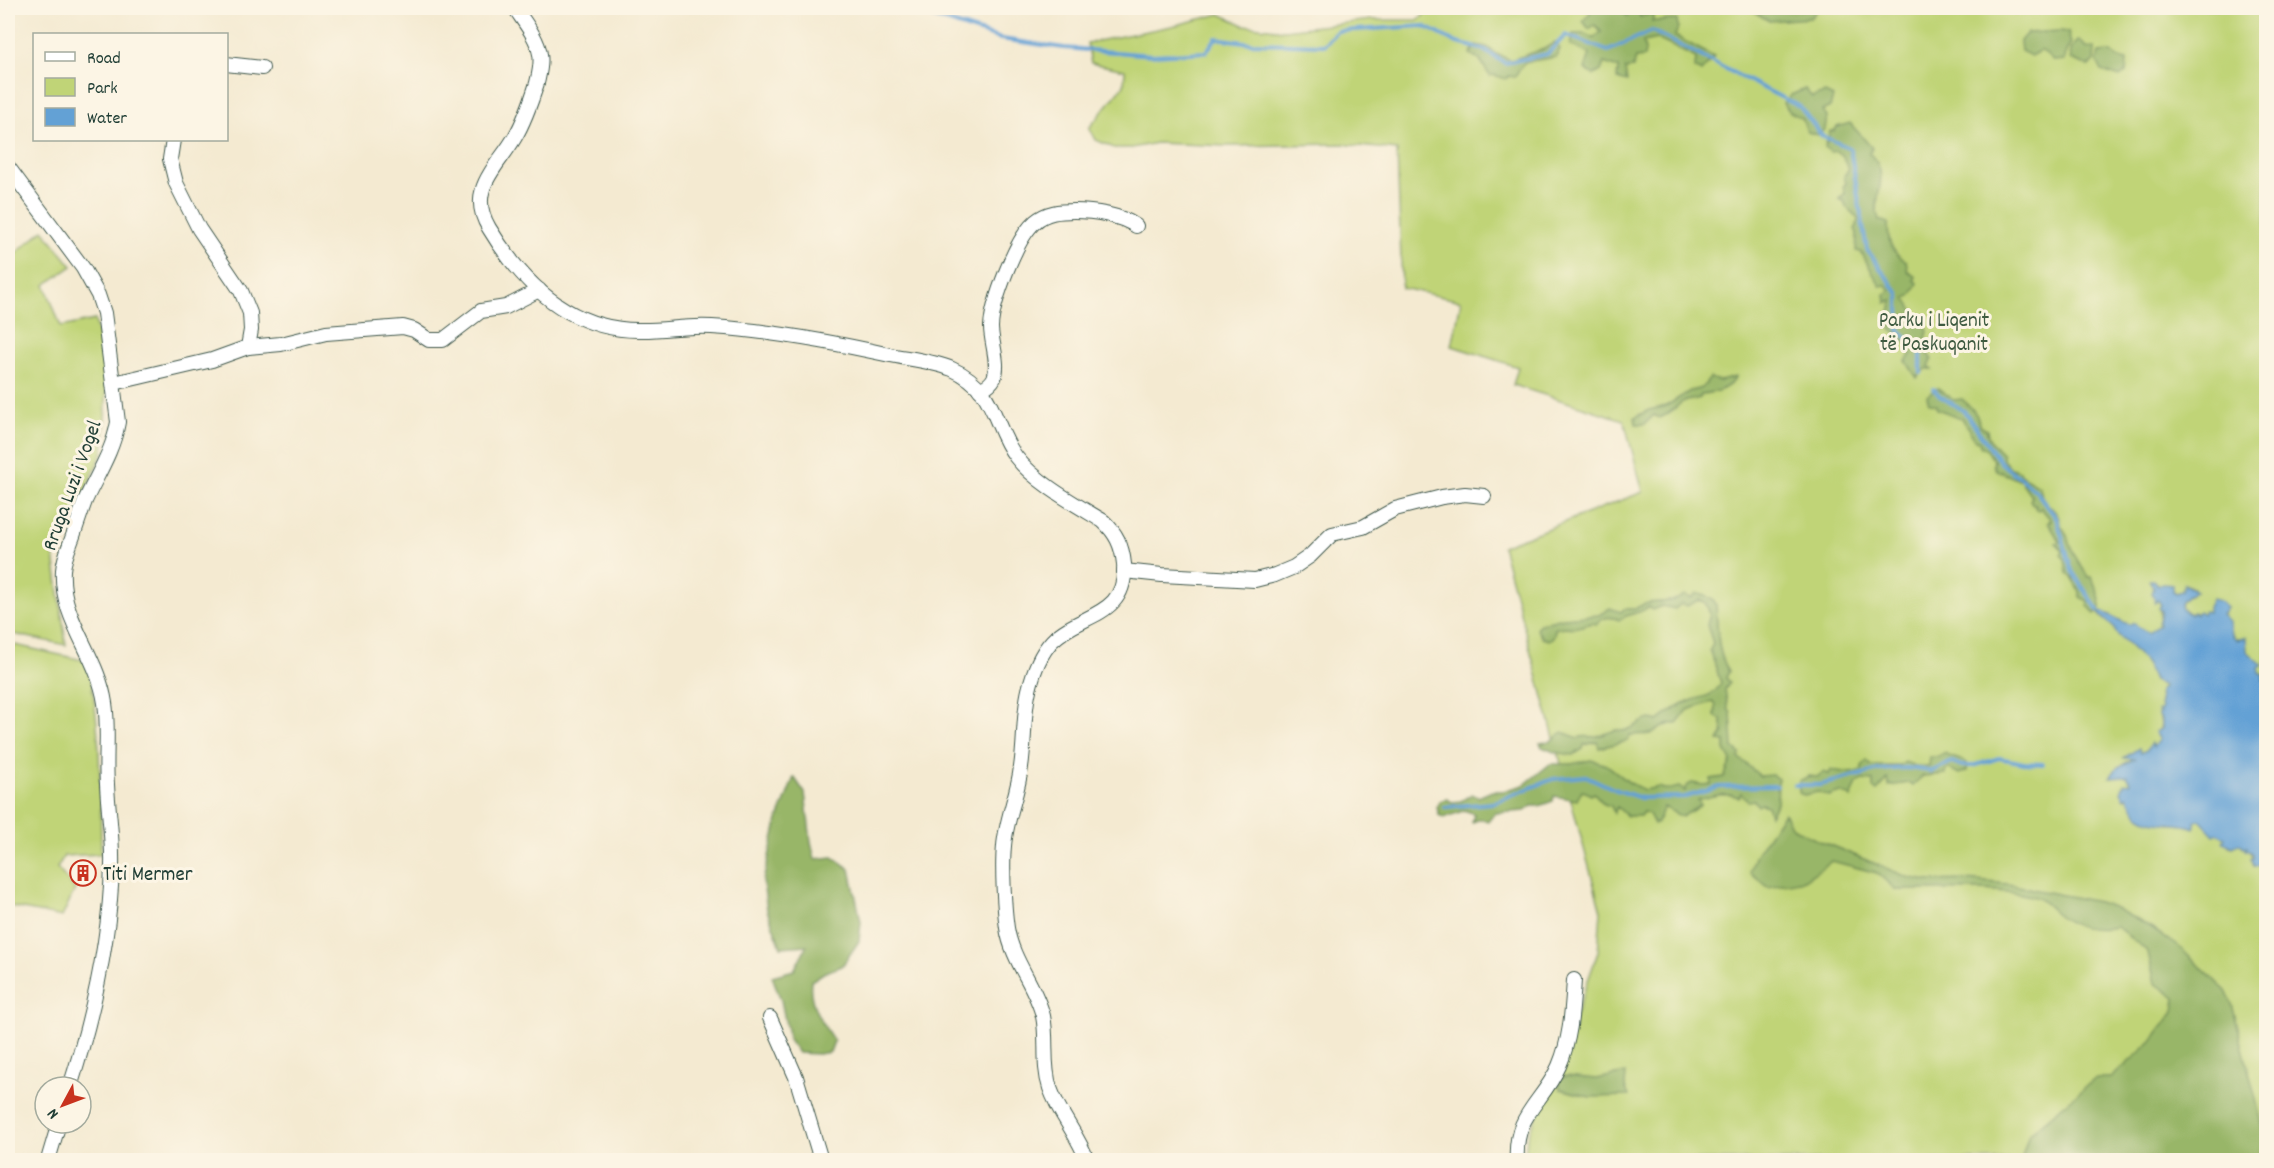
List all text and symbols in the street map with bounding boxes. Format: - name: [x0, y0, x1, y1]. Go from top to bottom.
- legend: [33, 33, 228, 141]
- text: Road: [87, 47, 121, 72]
- text: Park: [87, 77, 118, 102]
- text: Water: [87, 107, 127, 132]
- park label: Parku i Liqenit të Paskuqanit: [1879, 307, 1990, 361]
- street label: Rruga Luzi i Vogel: [36, 417, 111, 555]
- building icon: Titi Mermer: [68, 858, 98, 888]
- place label: Titi Mermer: [103, 861, 193, 891]
- north arrow: [33, 1075, 93, 1135]
- text: N: [42, 1103, 65, 1124]

